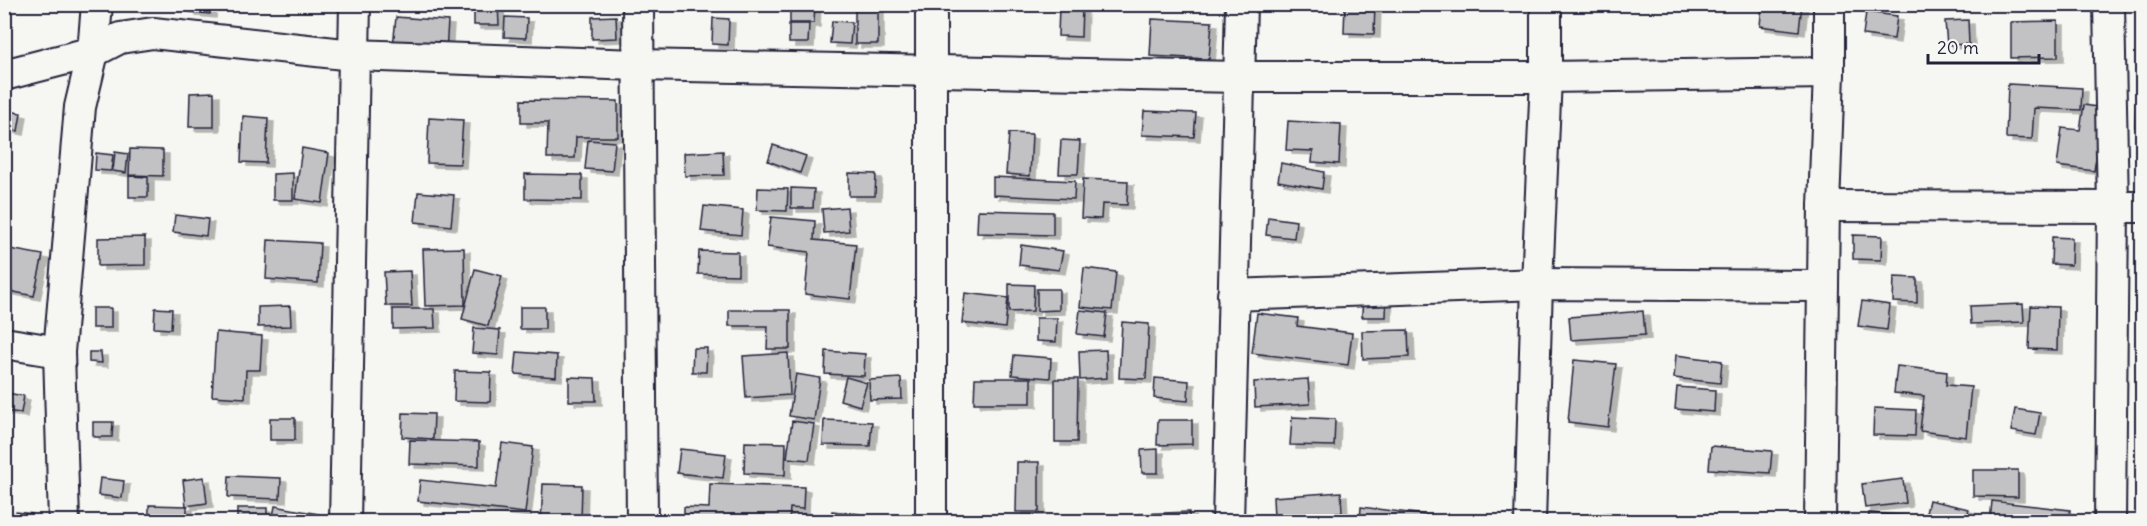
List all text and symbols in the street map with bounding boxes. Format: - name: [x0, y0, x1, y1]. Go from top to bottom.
- scale bar: [1928, 27, 2039, 65]
- text: 20 m: [1937, 36, 1979, 59]

